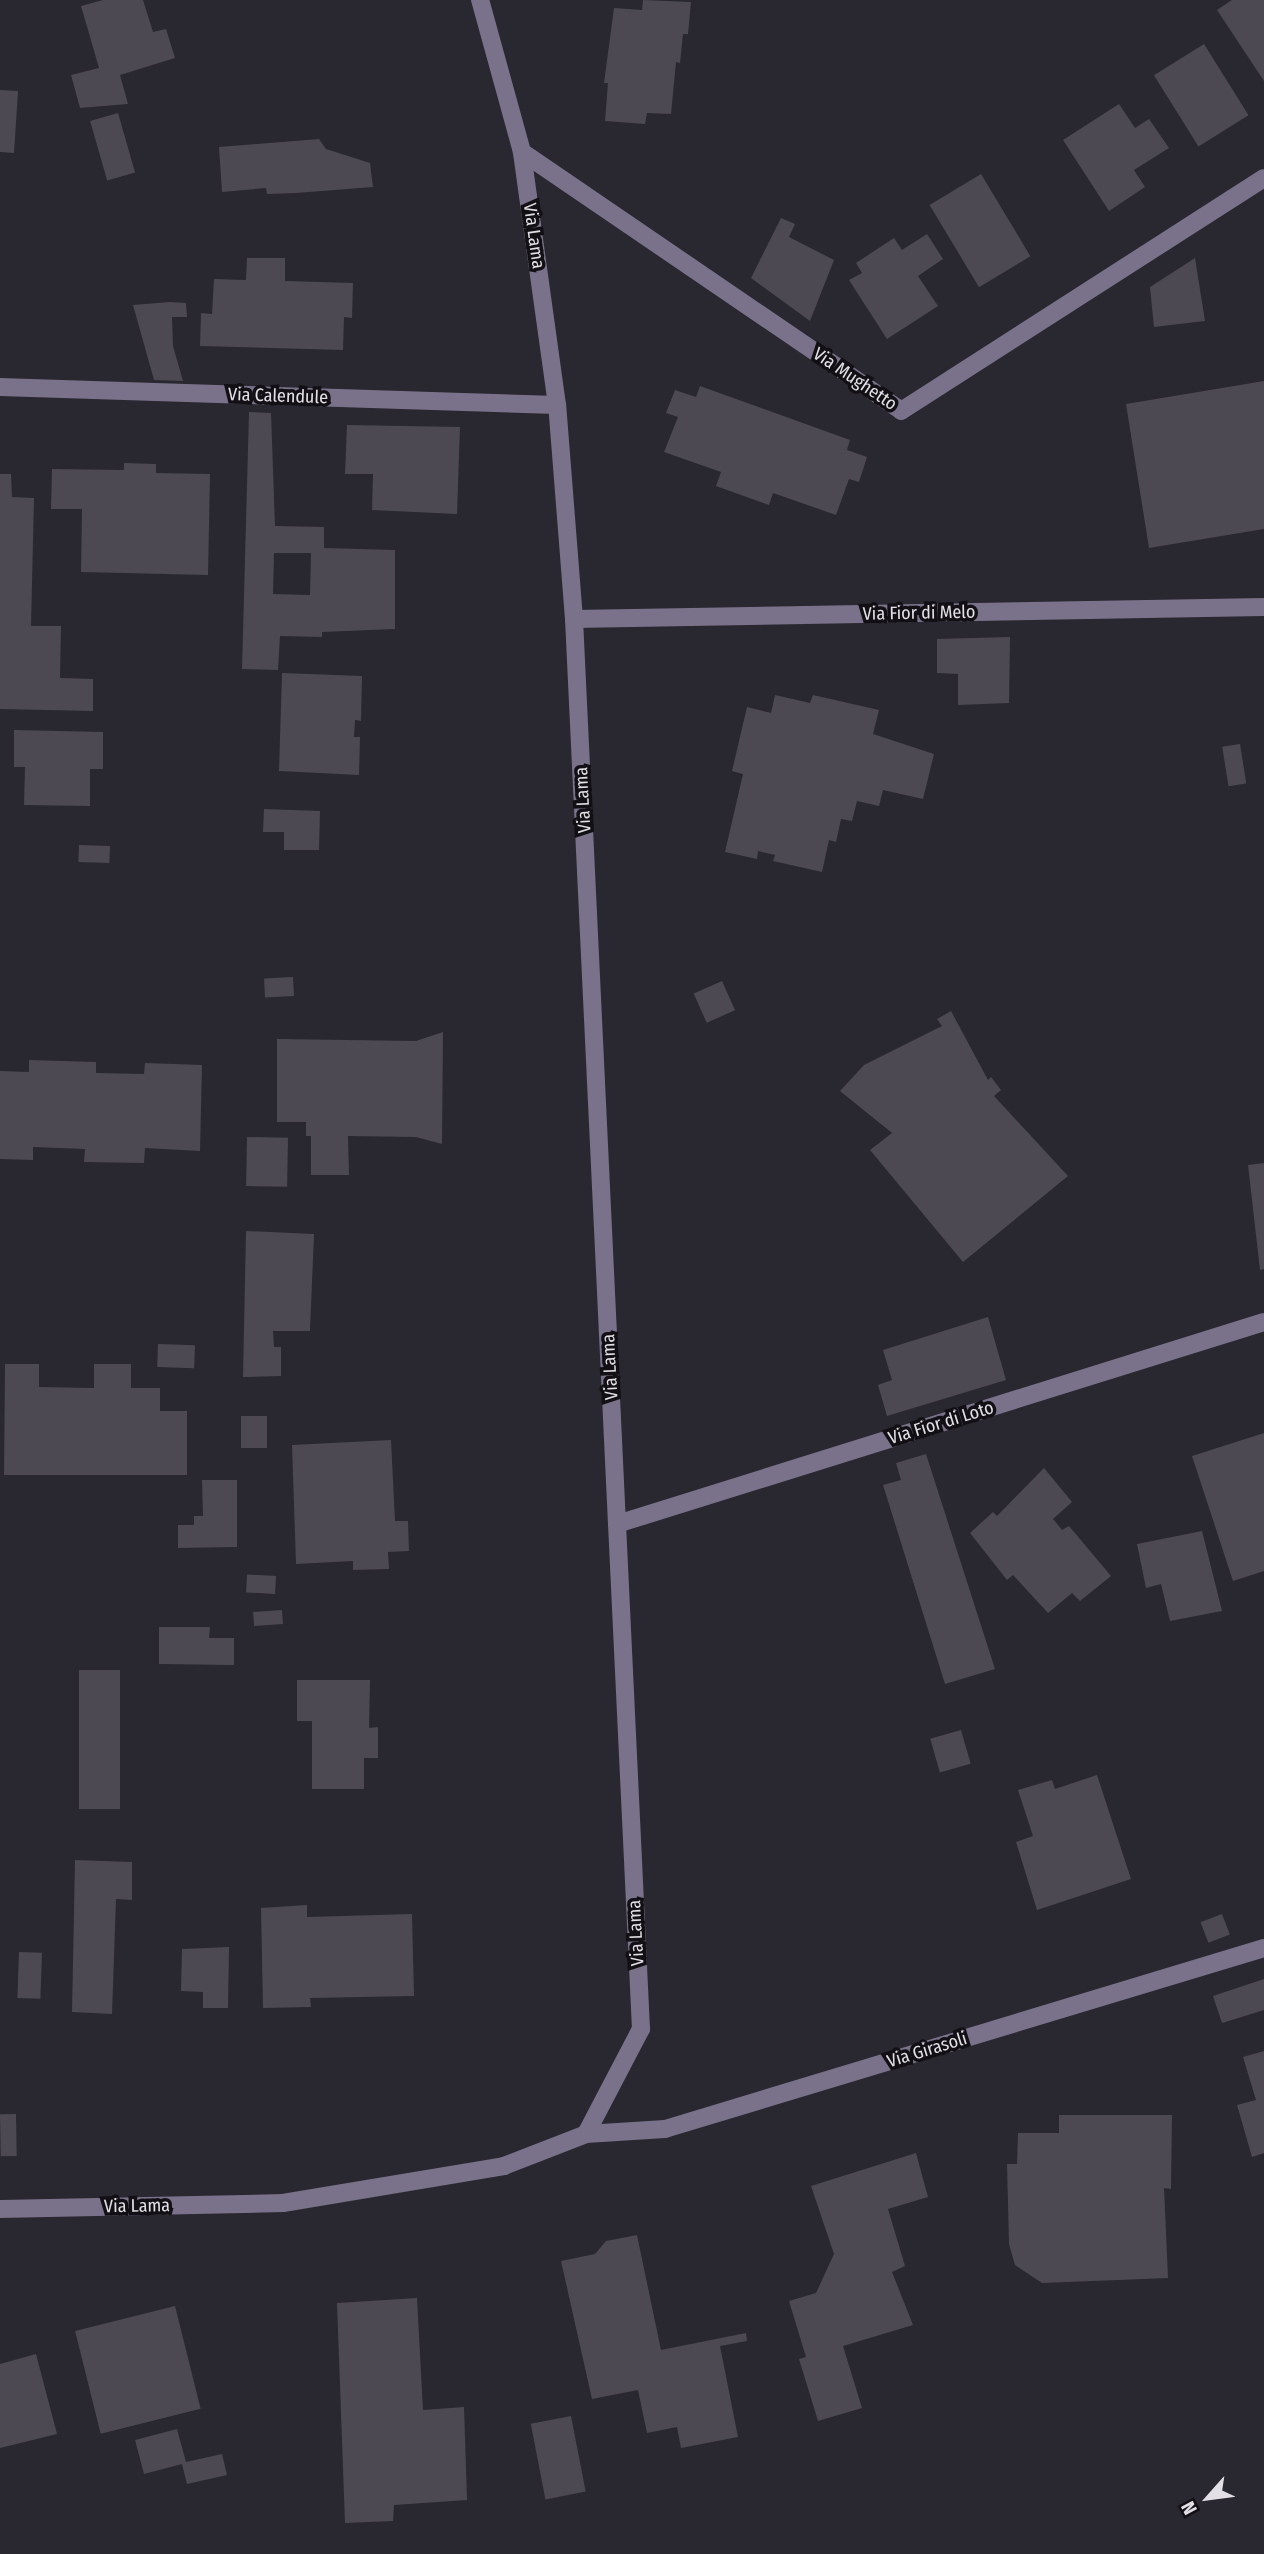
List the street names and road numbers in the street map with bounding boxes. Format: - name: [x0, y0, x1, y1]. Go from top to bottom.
- street label: Via Lama: [519, 202, 549, 270]
- street label: Via Mughetto: [809, 343, 901, 415]
- street label: Via Calendule: [228, 383, 328, 409]
- street label: Via Fior di Melo: [862, 601, 976, 625]
- street label: Via Lama: [570, 766, 596, 834]
- street label: Via Lama: [597, 1333, 623, 1401]
- street label: Via Fior di Loto: [886, 1397, 996, 1449]
- street label: Via Lama: [623, 1899, 649, 1967]
- street label: Via Girasoli: [884, 2028, 970, 2072]
- street label: Via Lama: [104, 2195, 170, 2217]

